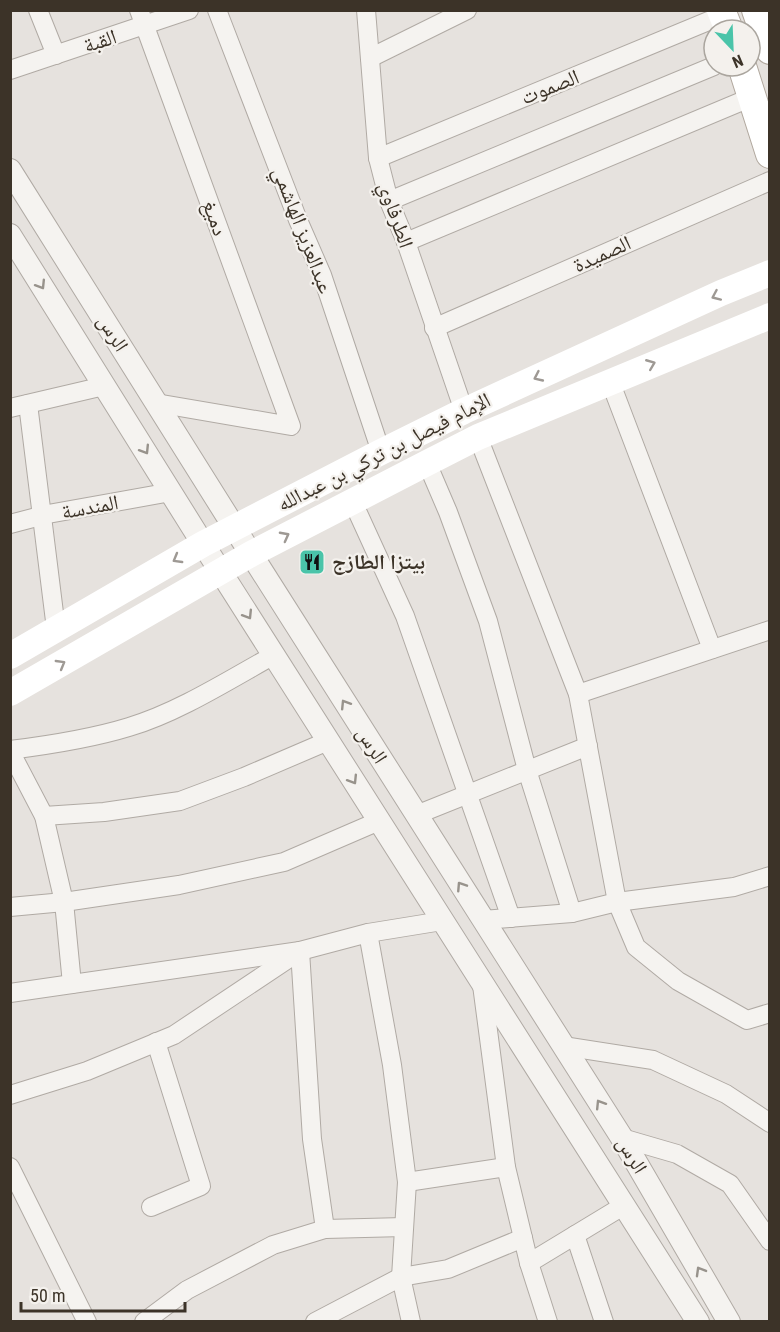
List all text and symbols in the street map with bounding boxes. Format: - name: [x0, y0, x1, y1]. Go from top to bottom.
- north arrow: [702, 18, 762, 78]
- street label: القبة: [81, 24, 119, 58]
- text: N: [729, 51, 746, 72]
- street label: الصموت: [517, 65, 583, 109]
- street label: عبدالعزيز الهاشمي: [264, 163, 338, 299]
- street label: الطرفاوي: [369, 179, 418, 253]
- street label: دميغ: [197, 197, 232, 239]
- street label: الصميدة: [569, 231, 635, 277]
- one-way arrow: [34, 279, 46, 289]
- one-way arrow: [711, 289, 722, 301]
- street label: الرس: [92, 310, 134, 357]
- one-way arrow: [645, 359, 656, 371]
- one-way arrow: [534, 370, 545, 382]
- street label: الإمام فيصل بن تركي بن عبدالله: [273, 388, 497, 520]
- one-way arrow: [137, 444, 149, 454]
- street label: المندسة: [60, 490, 120, 524]
- one-way arrow: [279, 532, 289, 543]
- restaurant icon: بيتزا الطازج: [297, 547, 327, 577]
- place label: بيتزا الطازج: [332, 550, 425, 575]
- one-way arrow: [173, 552, 183, 563]
- one-way arrow: [241, 609, 252, 620]
- one-way arrow: [55, 660, 65, 671]
- one-way arrow: [342, 699, 353, 710]
- street label: الرس: [351, 722, 393, 769]
- one-way arrow: [346, 773, 357, 784]
- one-way arrow: [457, 882, 469, 892]
- one-way arrow: [596, 1099, 607, 1110]
- street label: الرس: [611, 1132, 652, 1179]
- one-way arrow: [695, 1267, 707, 1277]
- scale bar: [21, 1275, 184, 1313]
- text: 50 m: [30, 1285, 65, 1306]

